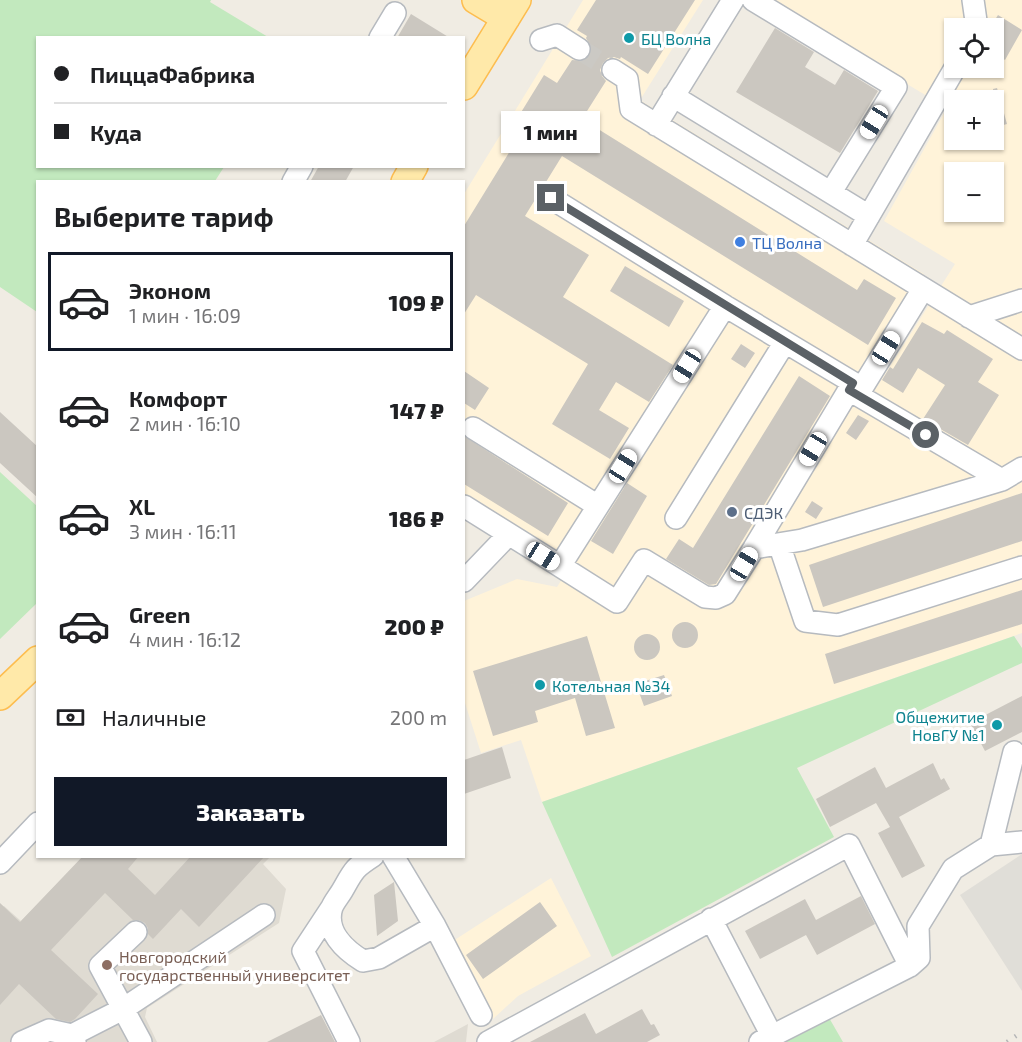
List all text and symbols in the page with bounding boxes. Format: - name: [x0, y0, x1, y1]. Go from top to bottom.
- map controls: [944, 18, 1004, 222]
- button: locate: [944, 18, 1004, 78]
- place label: БЦ Волна: [641, 29, 711, 48]
- marker: БЦ Волна: [622, 31, 636, 45]
- text: ПиццаФабрика: [90, 61, 255, 87]
- button: +: [944, 90, 1004, 150]
- car: [857, 102, 891, 142]
- callout: 1 мин: [502, 111, 600, 153]
- text: Куда: [90, 119, 142, 145]
- text: 1 мин: [523, 120, 578, 144]
- button: −: [944, 162, 1004, 222]
- route end: [537, 184, 564, 211]
- text: Выберите тариф: [54, 200, 274, 232]
- place label: ТЦ Волна: [752, 233, 822, 252]
- marker: ТЦ Волна: [733, 235, 747, 249]
- icon: car: [57, 275, 111, 329]
- text: Эконом: [129, 277, 211, 303]
- text: 109 ₽: [389, 289, 444, 315]
- text: 1 мин · 16:09: [129, 303, 241, 327]
- car: [869, 328, 903, 368]
- car: [670, 346, 704, 386]
- icon: car: [57, 383, 111, 437]
- text: Комфорт: [129, 385, 227, 411]
- text: 147 ₽: [390, 397, 444, 423]
- text: 2 мин · 16:10: [129, 411, 241, 435]
- route start: [912, 421, 939, 448]
- car: [796, 429, 830, 469]
- car: [606, 446, 640, 486]
- icon: car: [57, 491, 111, 545]
- text: XL: [129, 493, 155, 519]
- place label: СДЭК: [744, 503, 783, 522]
- text: 186 ₽: [389, 505, 444, 531]
- marker: СДЭК: [725, 505, 739, 519]
- text: 3 мин · 16:11: [129, 519, 237, 543]
- car: [523, 539, 563, 573]
- car: [727, 544, 761, 584]
- icon: car: [57, 599, 111, 653]
- text: Green: [129, 601, 191, 627]
- text: 200 ₽: [384, 613, 444, 639]
- text: 4 мин · 16:12: [129, 627, 241, 651]
- place label: Котельная №34: [552, 676, 670, 695]
- marker: Котельная №34: [533, 678, 547, 692]
- icon: cash: [54, 701, 87, 734]
- text: Наличные: [102, 704, 206, 730]
- text: 200 m: [390, 705, 447, 729]
- place label: Общежитие НовГУ №1: [895, 707, 985, 744]
- marker: Общежитие НовГУ №1: [990, 718, 1004, 732]
- button: Заказать: [54, 777, 447, 846]
- place label: Новгородский государственный университет: [119, 947, 350, 985]
- marker: Новгородский государственный университет: [100, 958, 114, 972]

